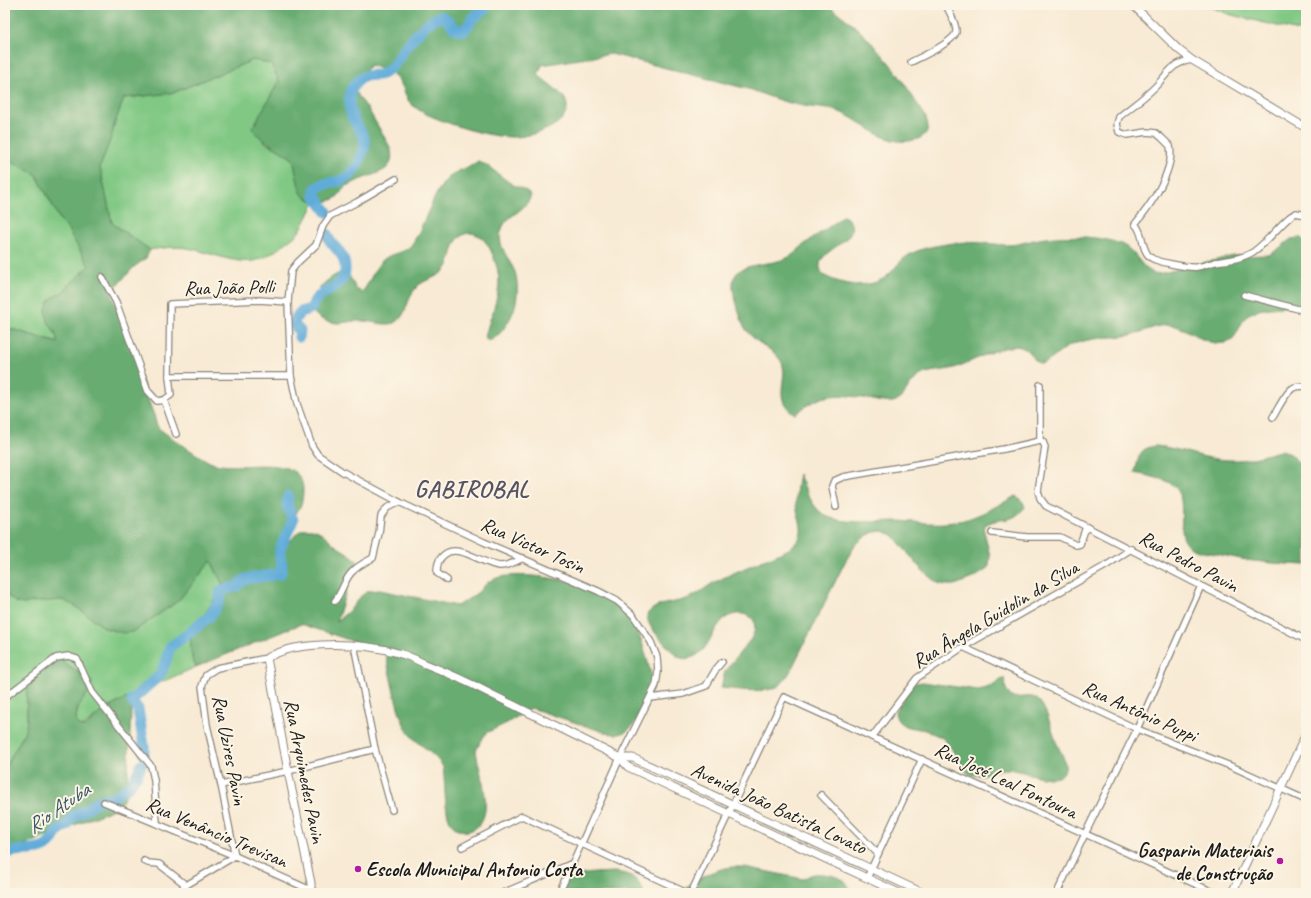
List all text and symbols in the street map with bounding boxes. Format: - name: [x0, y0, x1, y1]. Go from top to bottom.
- street label: Rua João Polli: [184, 274, 277, 301]
- district label: GABIROBAL: [415, 474, 530, 504]
- street label: Rua Victor Tosin: [477, 511, 589, 580]
- street label: Rua Pedro Pavin: [1135, 525, 1244, 599]
- street label: Rua Ângela Guidolin da Silva: [908, 554, 1084, 674]
- street label: Rua Antônio Puppi: [1079, 675, 1203, 749]
- street label: Rua Uzires Pavin: [207, 693, 253, 808]
- street label: Rua Arquimedes Pavin: [278, 697, 331, 846]
- street label: Rua José Leal Fontoura: [931, 737, 1083, 825]
- street label: Avenida João Batista Lovato: [687, 757, 871, 860]
- water label: Rio Atuba: [21, 776, 96, 839]
- street label: Rua Venâncio Trevisan: [142, 791, 292, 874]
- place label: Gasparin Materiais de Construção: [1138, 838, 1274, 886]
- marker: Gasparin Materiais de Construção: [1275, 856, 1285, 866]
- place label: Escola Municipal Antonio Costa: [366, 857, 584, 882]
- marker: Escola Municipal Antonio Costa: [353, 864, 363, 874]

